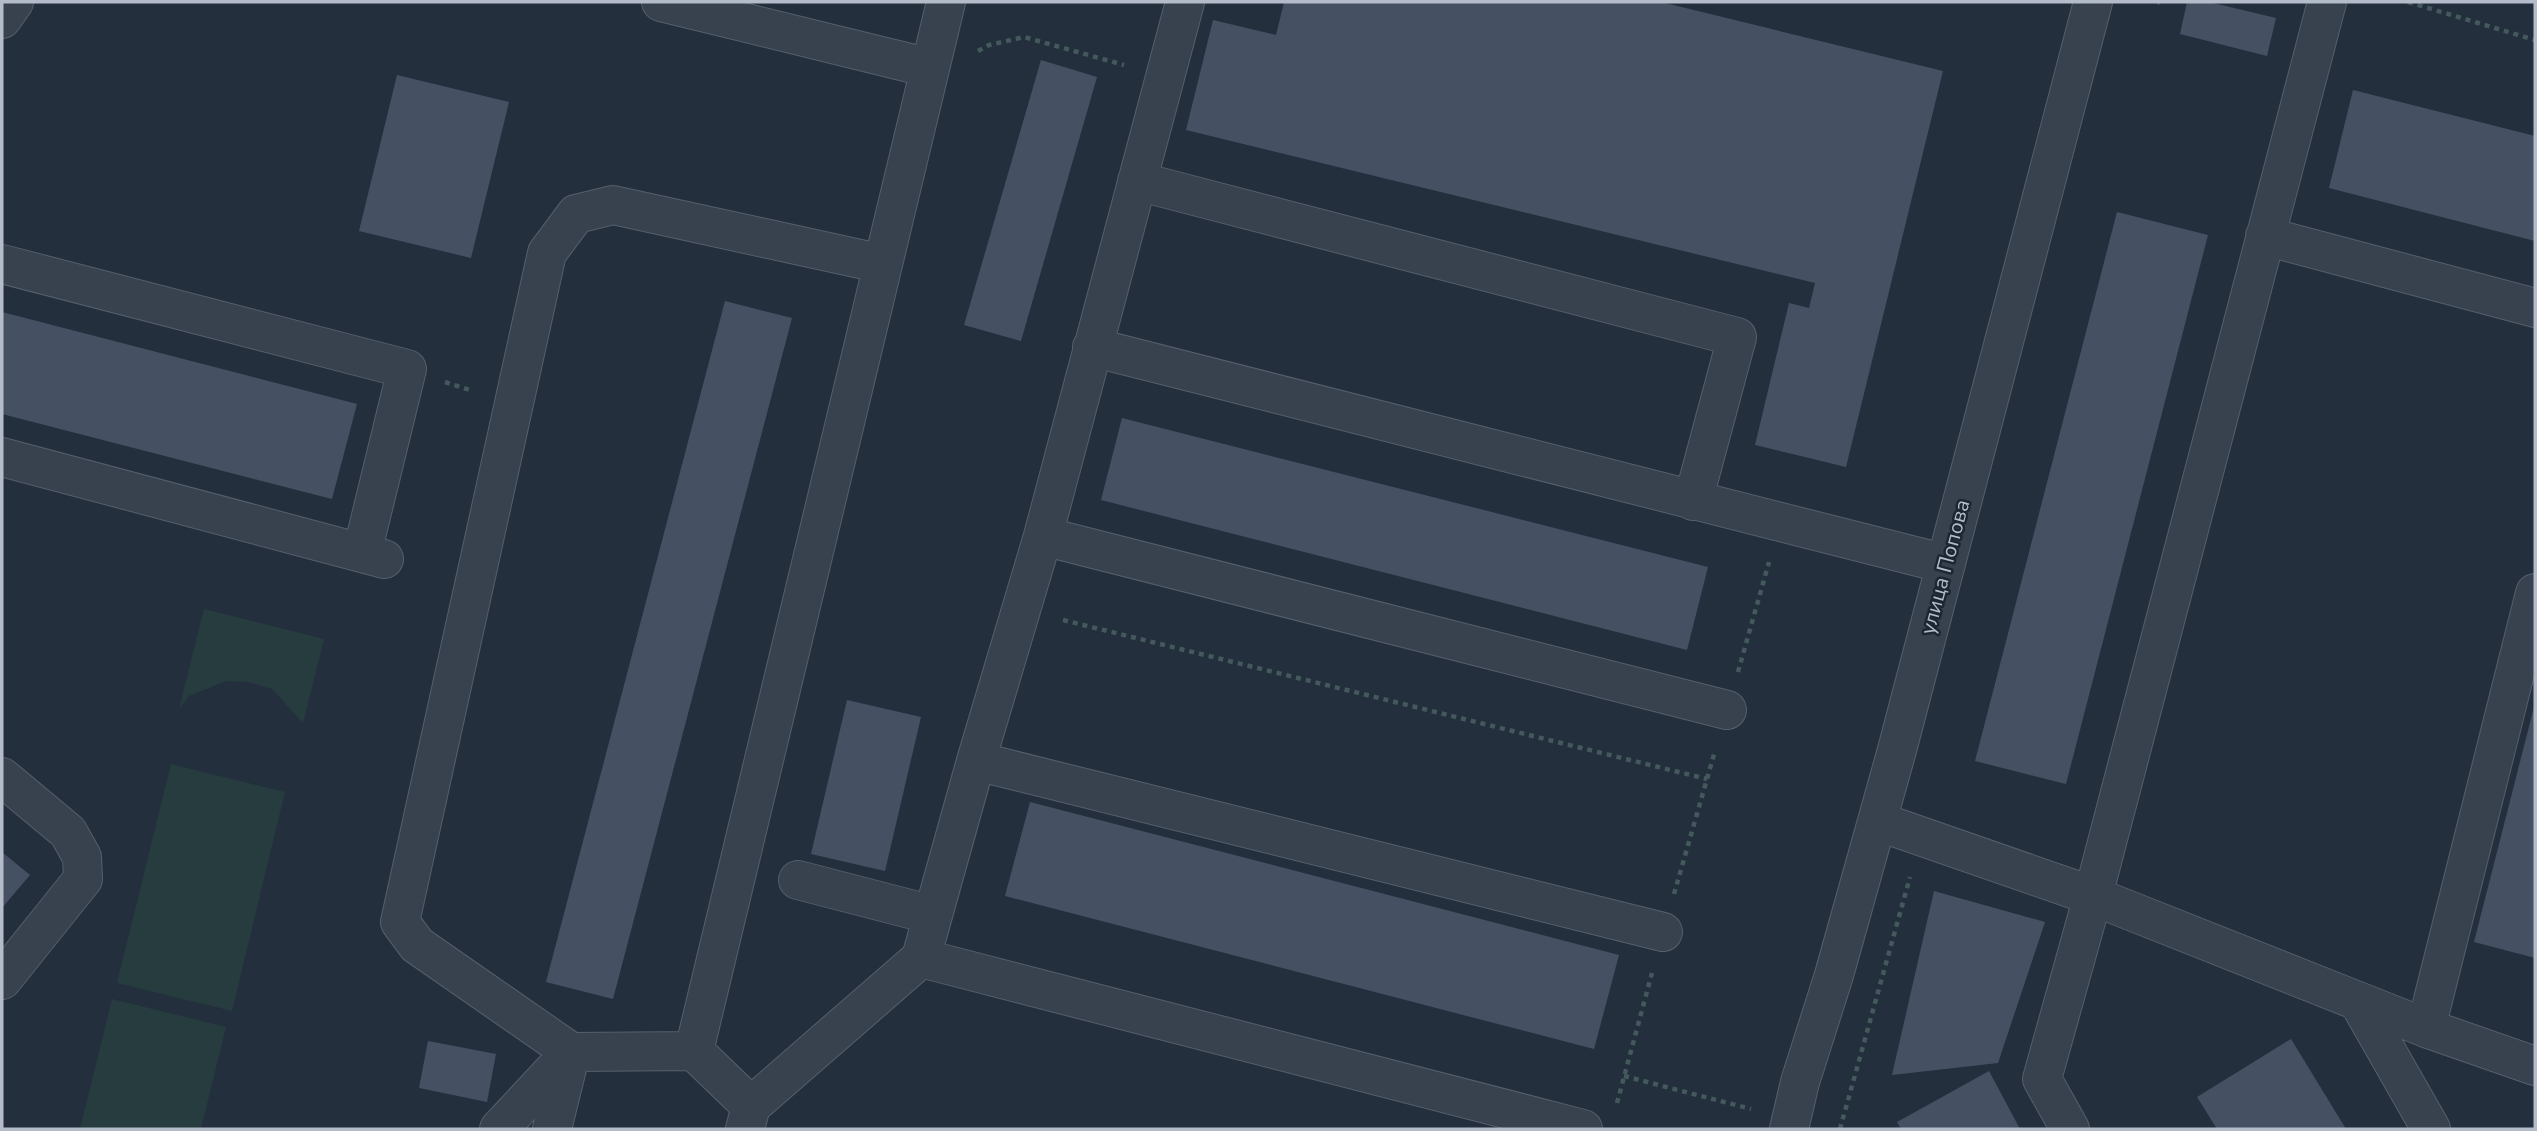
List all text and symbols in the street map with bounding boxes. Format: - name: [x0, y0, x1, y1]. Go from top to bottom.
- street label: улица Попова: [1914, 496, 1976, 638]

